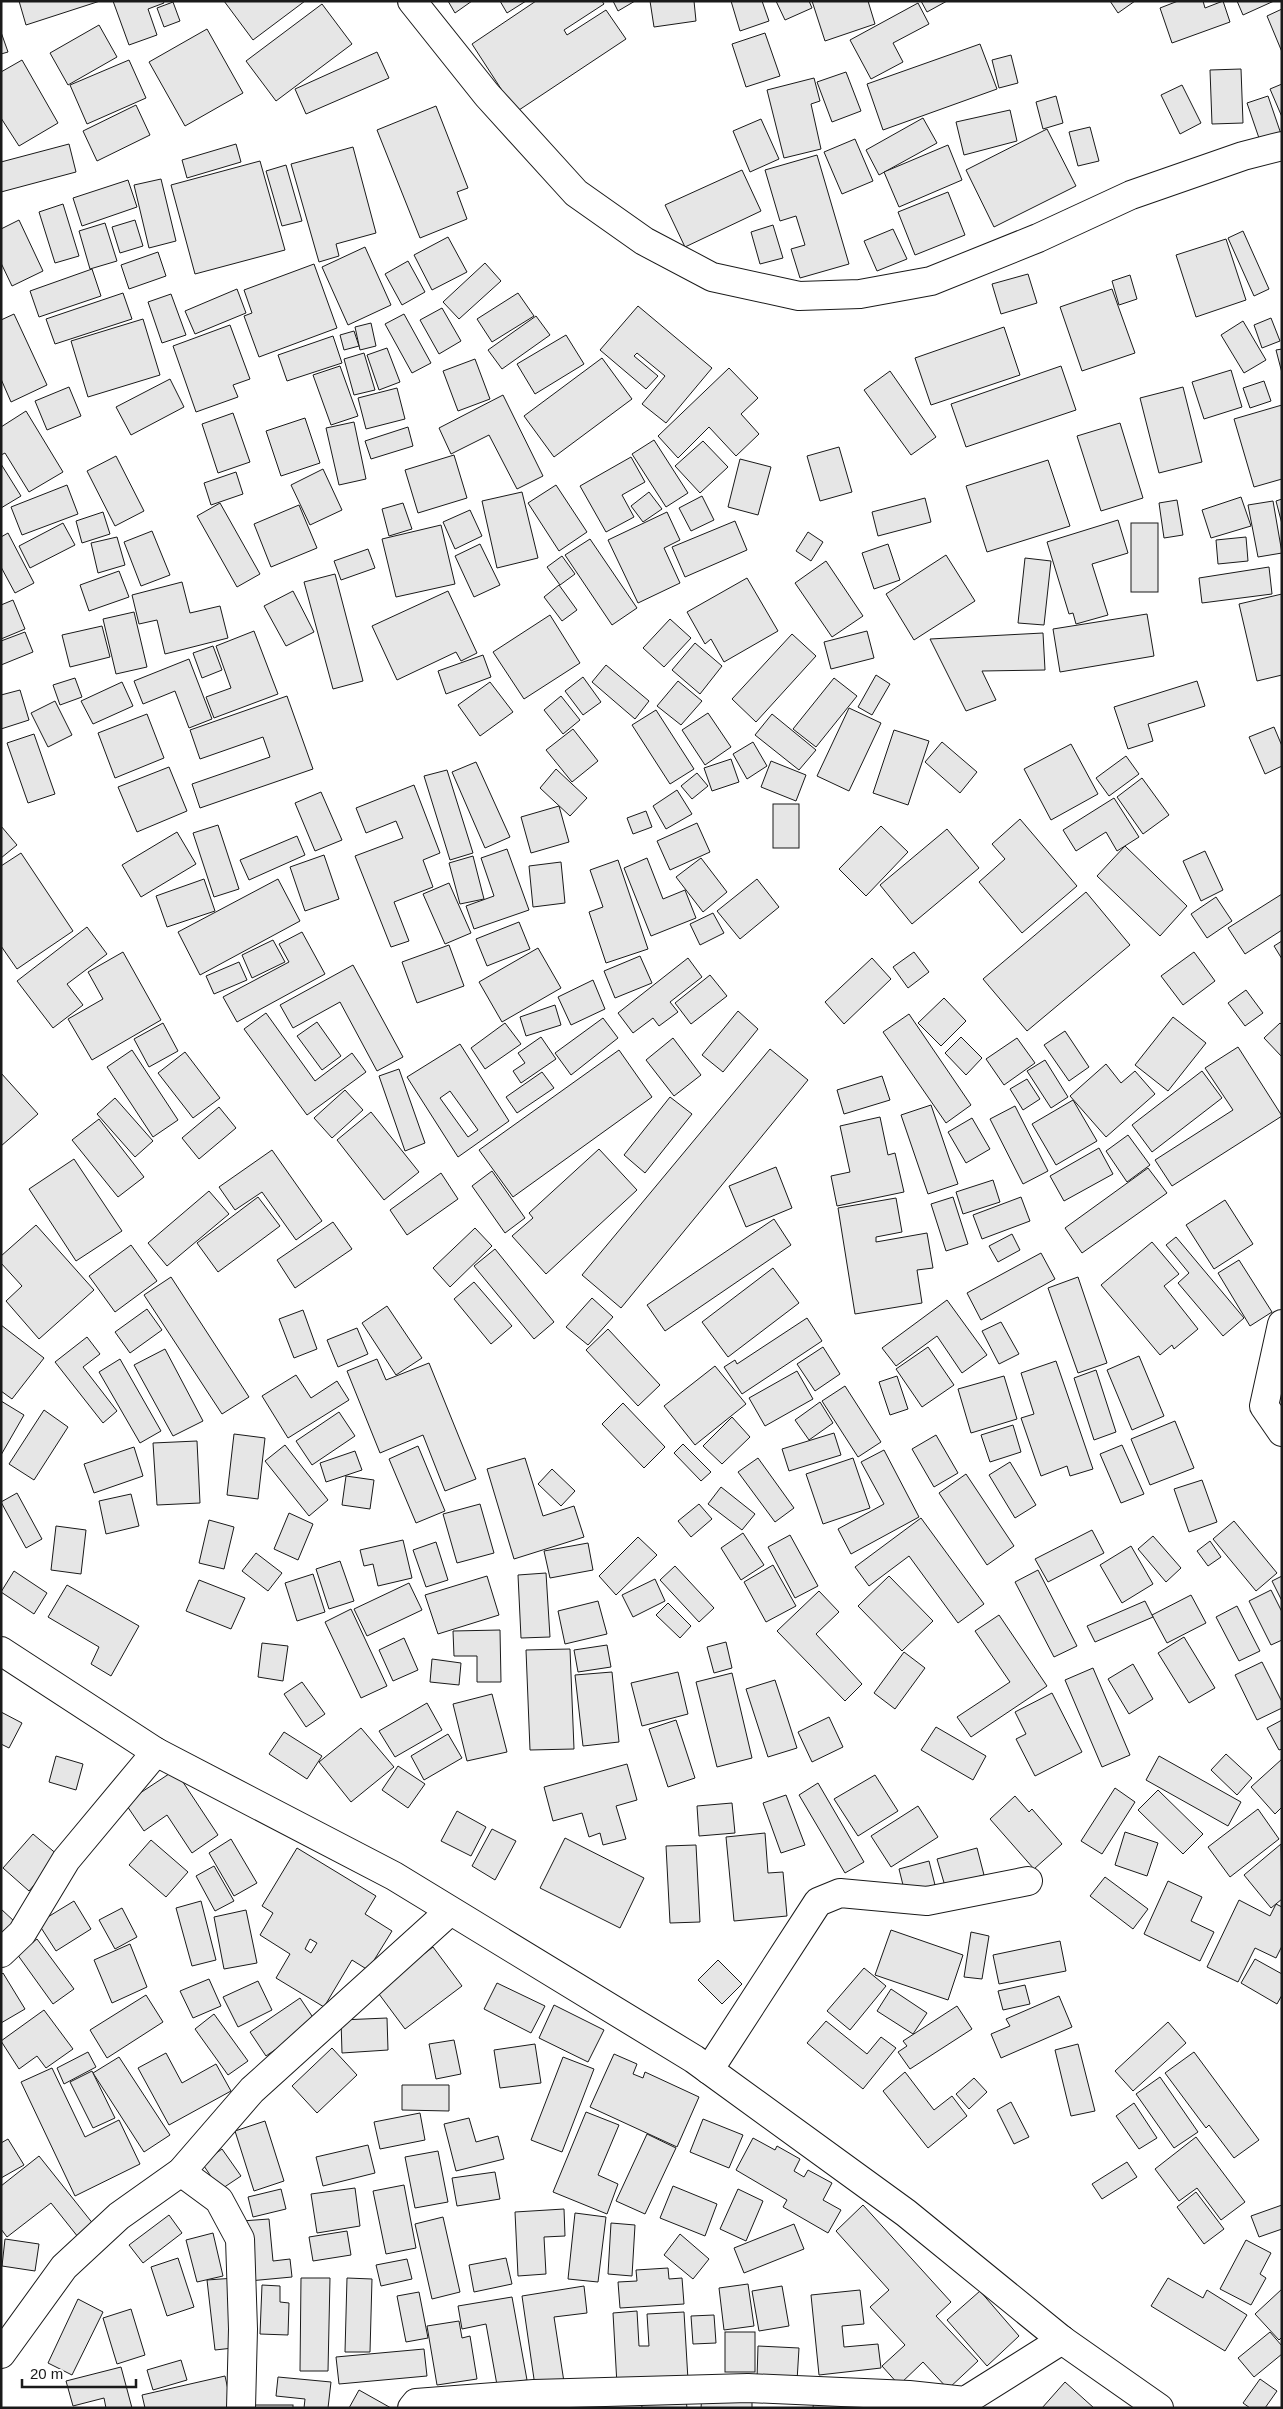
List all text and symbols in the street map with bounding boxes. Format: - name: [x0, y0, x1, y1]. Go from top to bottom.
- scale bar: [22, 2356, 136, 2388]
- text: 20 m: [30, 2365, 63, 2382]

